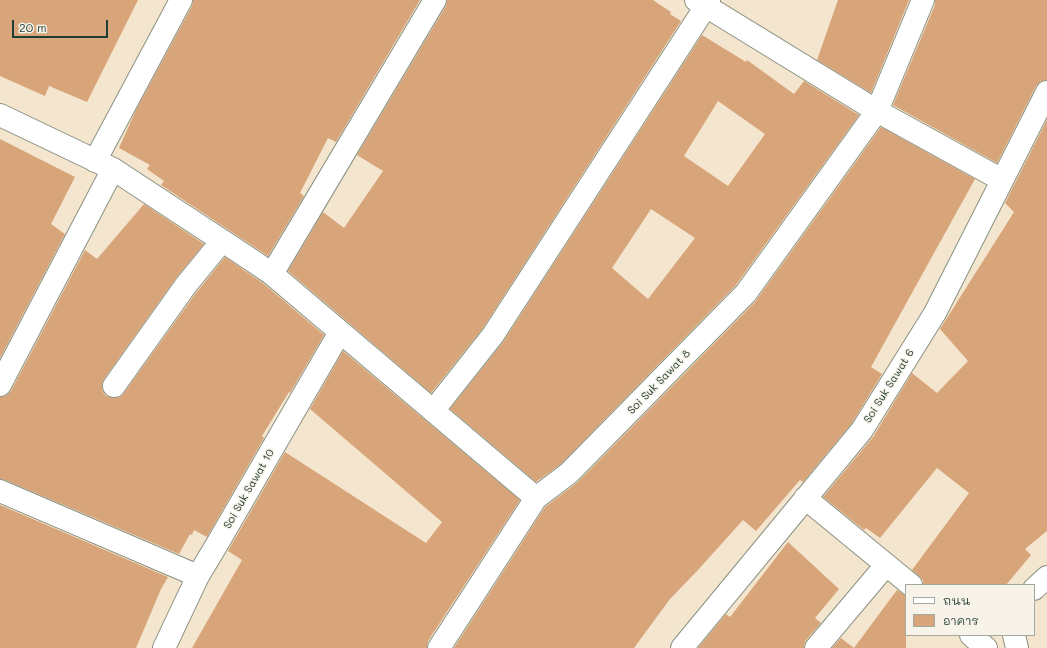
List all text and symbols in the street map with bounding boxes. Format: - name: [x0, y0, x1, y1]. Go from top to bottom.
- scale bar: [14, 12, 110, 38]
- text: 20 m: [19, 19, 47, 35]
- street label: Soi Suk Sawat 8: [625, 347, 693, 417]
- street label: Soi Suk Sawat 6: [861, 347, 917, 425]
- street label: Soi Suk Sawat 10: [221, 447, 277, 531]
- legend: [905, 584, 1035, 636]
- text: ถนน: [943, 592, 970, 608]
- text: อาคาร: [943, 612, 979, 628]

